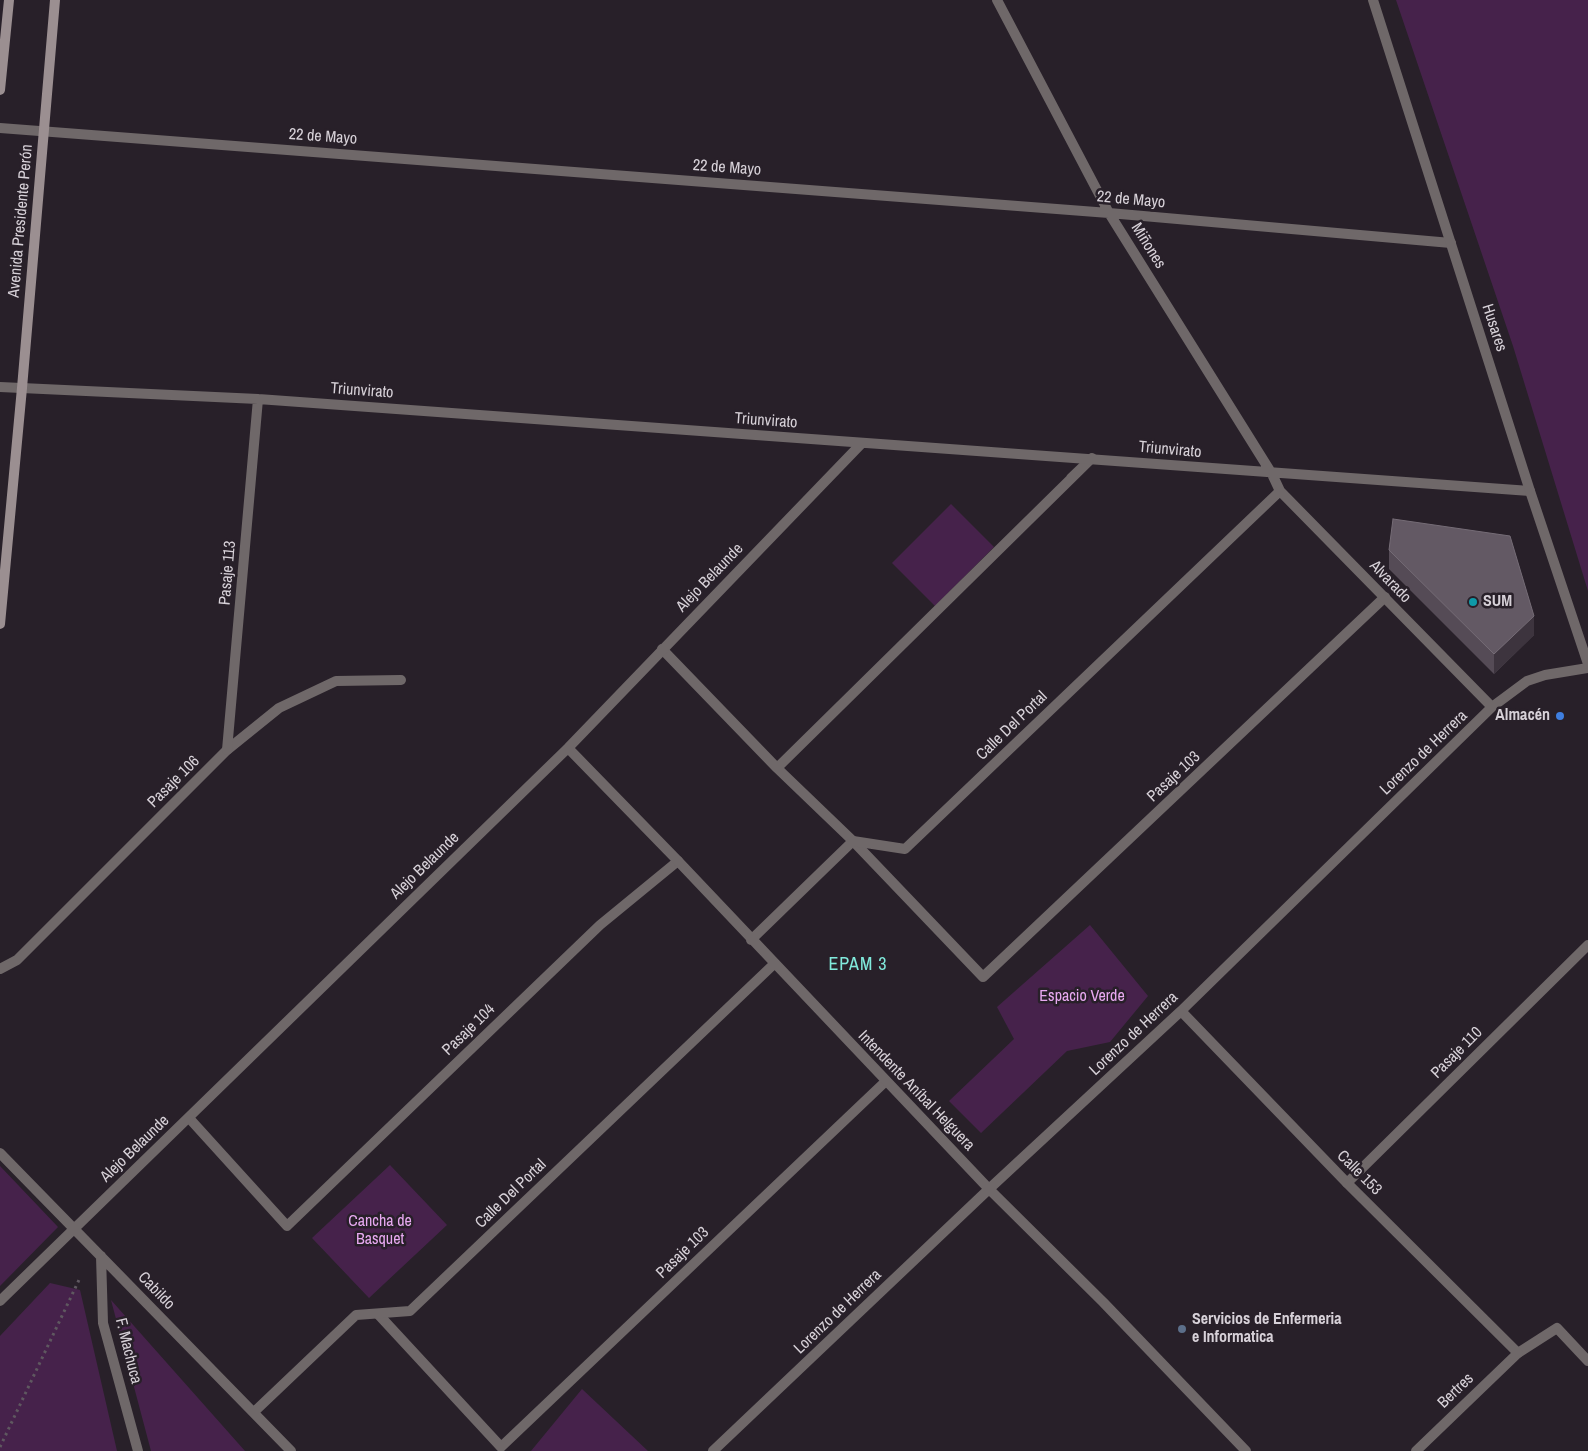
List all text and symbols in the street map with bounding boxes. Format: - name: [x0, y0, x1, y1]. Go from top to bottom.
- street label: 22 de Mayo: [288, 125, 358, 149]
- street label: Avenida Presidente Perón: [5, 144, 37, 298]
- street label: 22 de Mayo: [692, 156, 762, 180]
- street label: 22 de Mayo: [1096, 187, 1166, 213]
- street label: Miñones: [1127, 220, 1169, 272]
- street label: Husares: [1477, 302, 1511, 354]
- street label: Triunvirato: [330, 379, 394, 403]
- street label: Triunvirato: [734, 409, 798, 433]
- street label: Triunvirato: [1138, 438, 1202, 462]
- street label: Pasaje 113: [216, 540, 240, 606]
- street label: Alejo Belaunde: [672, 540, 748, 616]
- street label: Alvarado: [1365, 557, 1415, 607]
- place label: SUM: [1483, 592, 1512, 612]
- marker: SUM: [1467, 596, 1479, 608]
- street label: Calle Del Portal: [973, 687, 1051, 765]
- place label: Almacén: [1495, 706, 1550, 726]
- street label: Lorenzo de Herrera: [1376, 707, 1472, 799]
- marker: Almacén: [1554, 710, 1566, 722]
- street label: Pasaje 103: [1143, 748, 1205, 806]
- street label: Pasaje 106: [144, 752, 204, 812]
- street label: Alejo Belaunde: [387, 828, 463, 904]
- district label: EPAM 3: [828, 954, 888, 976]
- park label: Espacio Verde: [1039, 987, 1125, 1007]
- street label: Lorenzo de Herrera: [1086, 988, 1182, 1080]
- street label: Pasaje 104: [439, 1000, 499, 1060]
- street label: Pasaje 110: [1427, 1023, 1487, 1083]
- street label: Intendente Aníbal Helguera: [854, 1027, 978, 1155]
- street label: Alejo Belaunde: [97, 1111, 173, 1187]
- street label: Calle 153: [1333, 1147, 1385, 1199]
- street label: Calle Del Portal: [472, 1155, 550, 1233]
- park label: Cancha de Basquet: [348, 1212, 412, 1250]
- street label: Pasaje 103: [653, 1223, 713, 1283]
- street label: Lorenzo de Herrera: [790, 1266, 886, 1358]
- street label: Cabildo: [133, 1268, 179, 1314]
- place label: Servicios de Enfermeria e Informatica: [1192, 1310, 1342, 1348]
- street label: F. Machuca: [111, 1316, 145, 1386]
- marker: Servicios de Enfermeria e Informatica: [1176, 1323, 1188, 1335]
- street label: Bertres: [1434, 1369, 1478, 1413]

